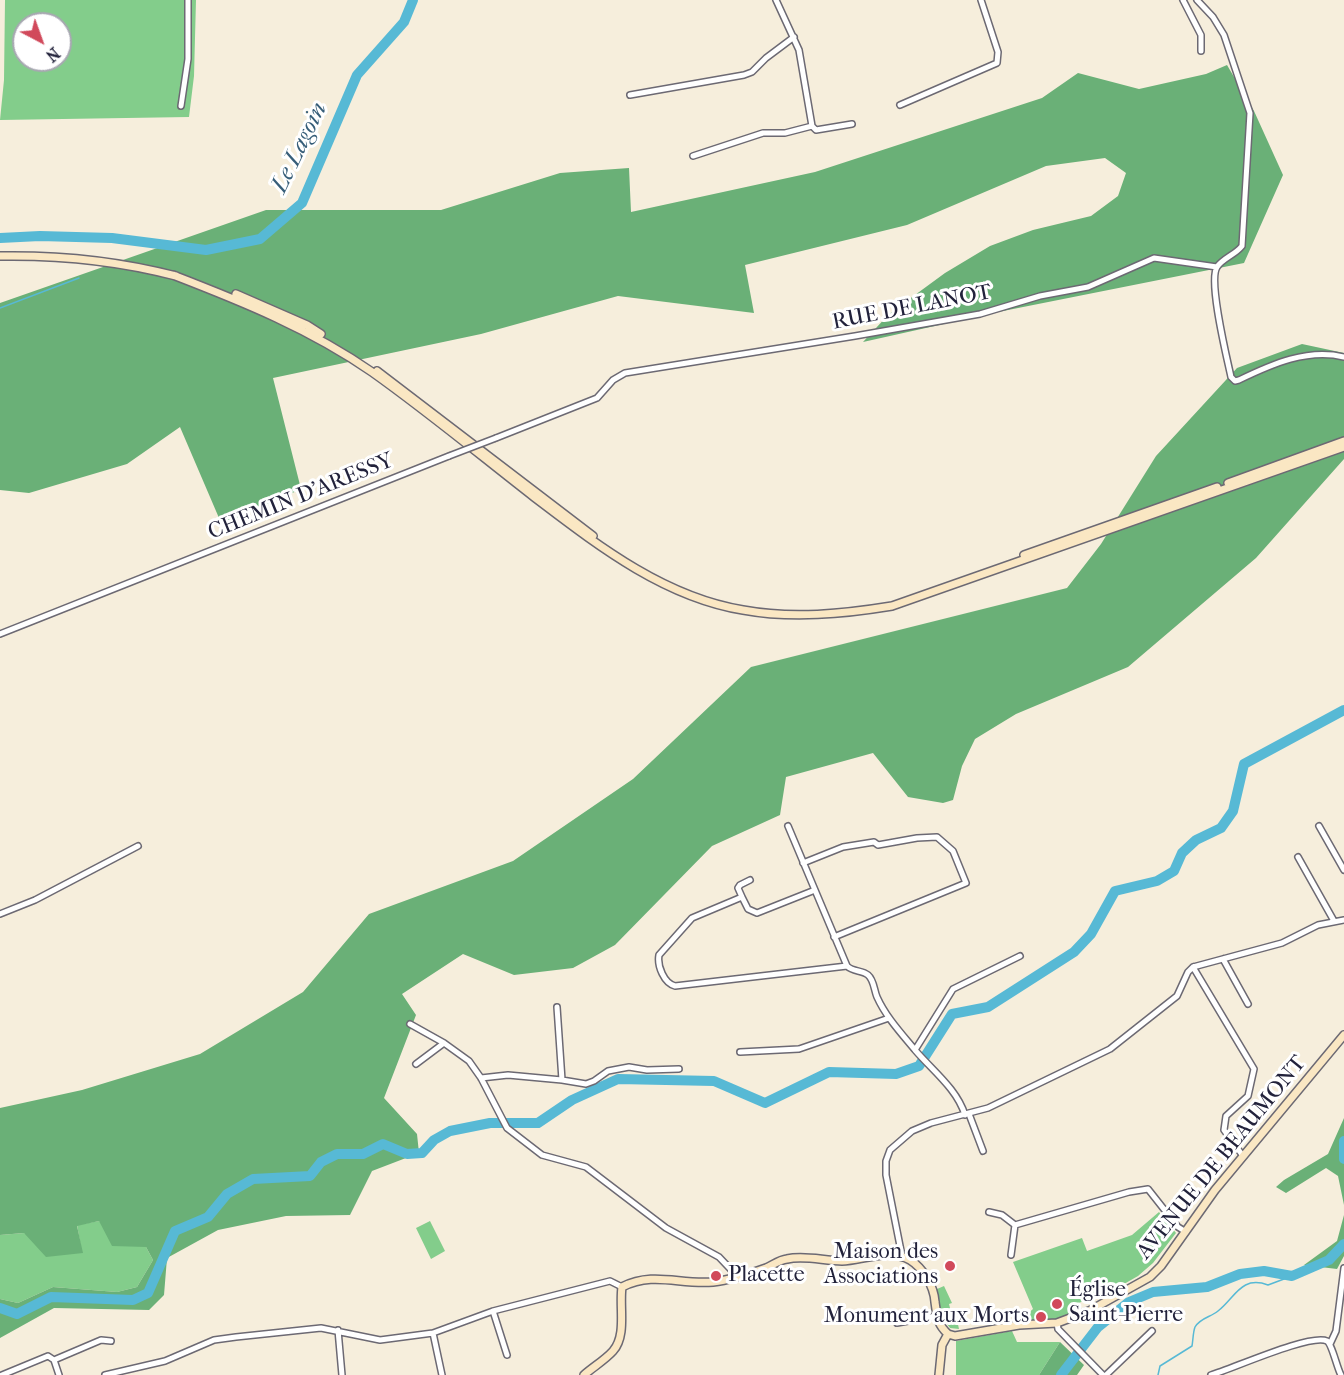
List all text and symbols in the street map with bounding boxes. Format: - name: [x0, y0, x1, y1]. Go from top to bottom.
- north arrow: [12, 12, 72, 72]
- text: N: [42, 43, 64, 66]
- water label: Le Lagoin: [266, 98, 334, 198]
- street label: RUE DE LANOT: [830, 280, 994, 336]
- street label: CHEMIN D'ARESSY: [204, 448, 398, 546]
- street label: AVENUE DE BEAUMONT: [1132, 1051, 1312, 1265]
- place label: Maison des Associations: [824, 1240, 938, 1292]
- marker: Maison des Associations: [943, 1259, 957, 1273]
- place label: Placette: [728, 1263, 805, 1289]
- marker: Placette: [709, 1269, 723, 1283]
- place label: Église Saint-Pierre: [1069, 1278, 1183, 1330]
- marker: Église Saint-Pierre: [1050, 1297, 1064, 1311]
- place label: Monument aux Morts: [824, 1304, 1029, 1330]
- marker: Monument aux Morts: [1034, 1310, 1048, 1324]

